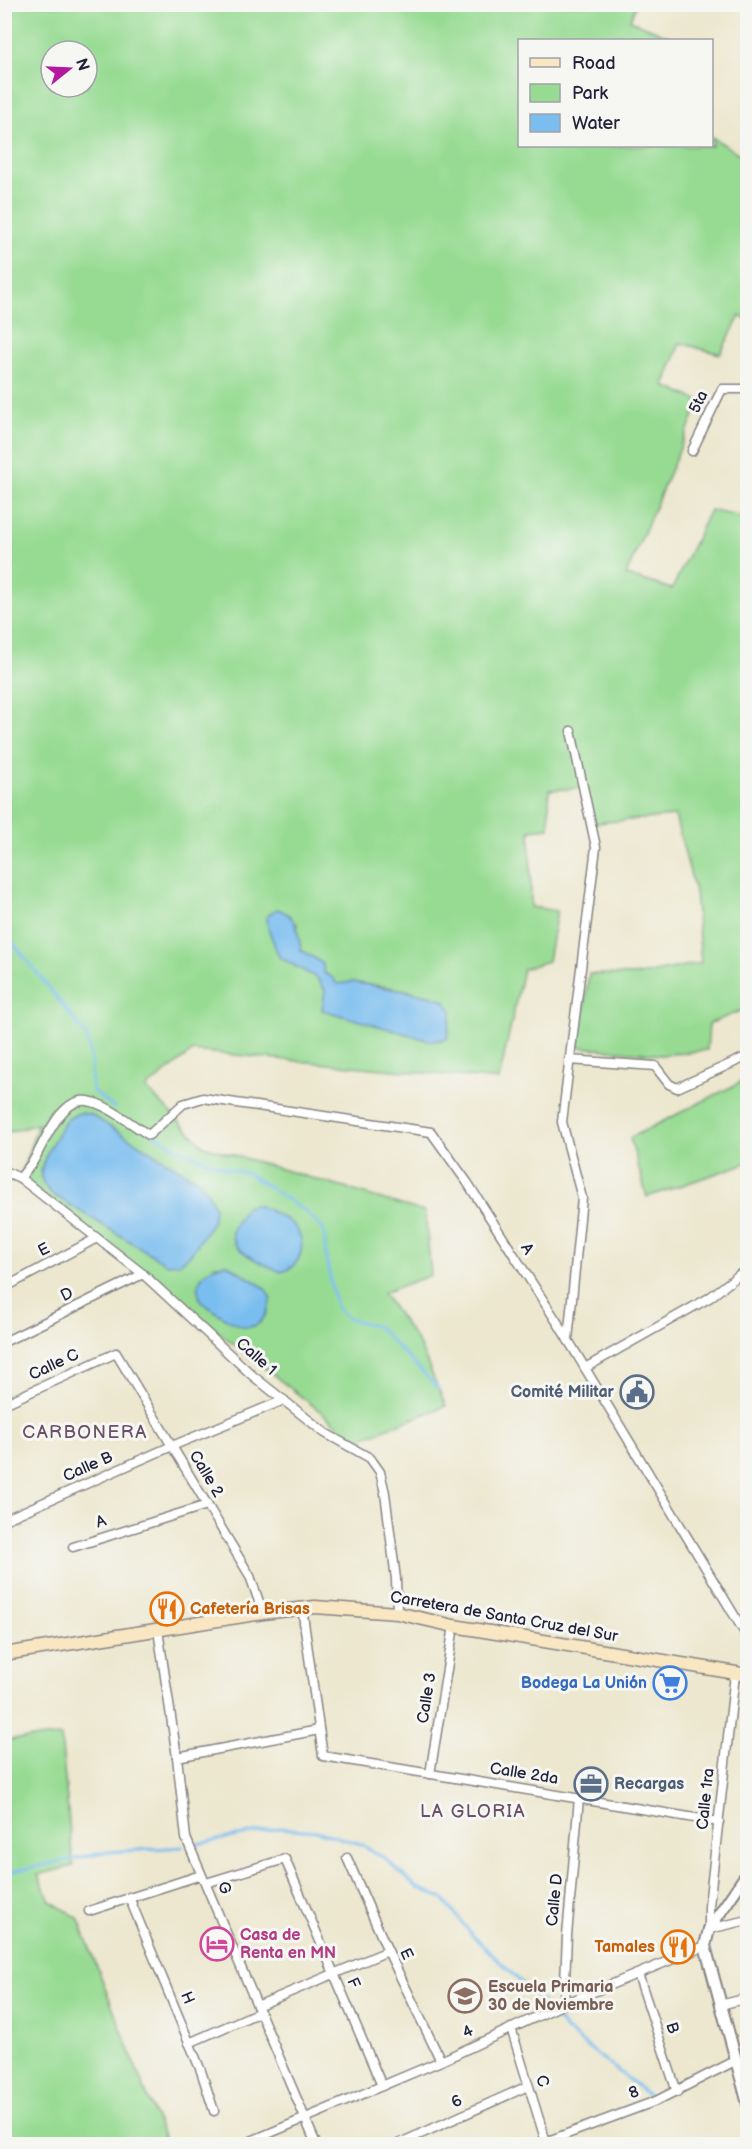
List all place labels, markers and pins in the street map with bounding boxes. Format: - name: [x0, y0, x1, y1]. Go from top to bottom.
- public building icon: Comité Militar: [619, 1374, 655, 1410]
- place label: Comité Militar: [511, 1383, 615, 1402]
- restaurant icon: Cafetería Brisas: [149, 1591, 185, 1627]
- place label: Cafetería Brisas: [190, 1600, 310, 1619]
- supermarket icon: Bodega La Unión: [652, 1665, 688, 1701]
- place label: Bodega La Unión: [521, 1674, 647, 1693]
- office icon: Recargas: [573, 1766, 609, 1802]
- place label: Recargas: [614, 1775, 684, 1794]
- hotel icon: Casa de Renta en MN: [199, 1926, 235, 1962]
- place label: Casa de Renta en MN: [240, 1926, 336, 1963]
- restaurant icon: Tamales: [660, 1929, 696, 1965]
- place label: Tamales: [595, 1938, 655, 1957]
- school or university icon: Escuela Primaria 30 de Noviembre: [447, 1978, 483, 2014]
- place label: Escuela Primaria 30 de Noviembre: [488, 1978, 614, 2015]

